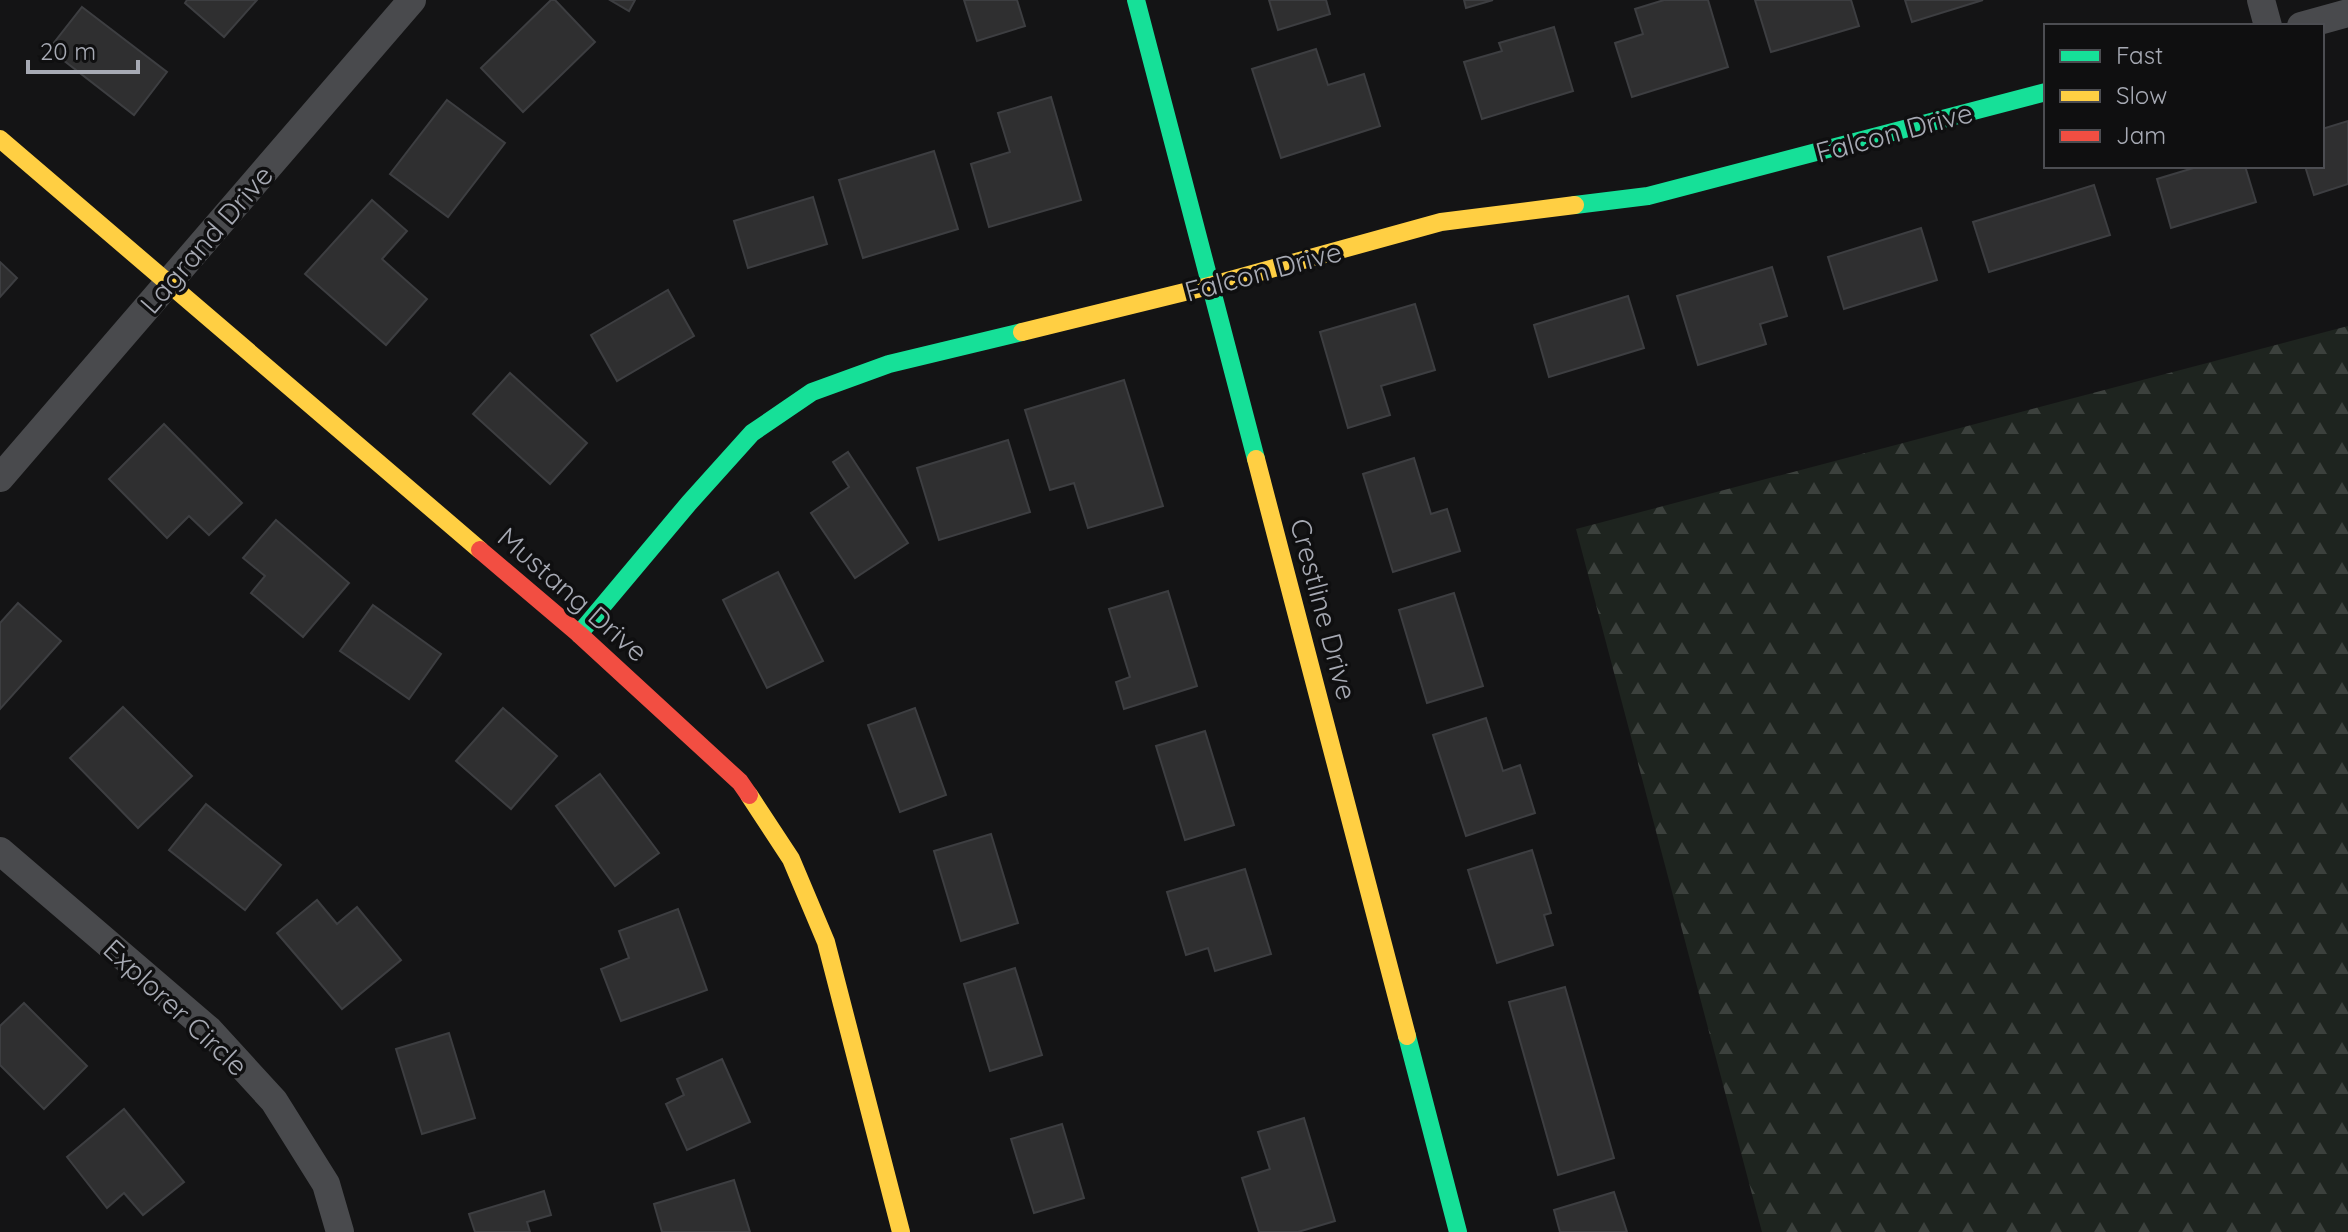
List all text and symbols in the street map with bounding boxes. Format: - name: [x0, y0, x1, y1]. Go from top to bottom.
- scale bar: [28, 24, 138, 74]
- legend: [2044, 24, 2324, 168]
- text: 20 m: [40, 36, 96, 66]
- text: Fast: [2116, 40, 2163, 70]
- text: Slow: [2116, 80, 2167, 110]
- street label: Falcon Drive: [1812, 94, 1976, 170]
- text: Jam: [2116, 120, 2166, 150]
- street label: Lagrand Drive: [132, 158, 280, 320]
- street label: Falcon Drive: [1181, 233, 1345, 309]
- street label: Crestline Drive: [1283, 514, 1365, 704]
- street label: Mustang Drive: [491, 519, 655, 669]
- street label: Explorer Circle: [96, 931, 256, 1083]

